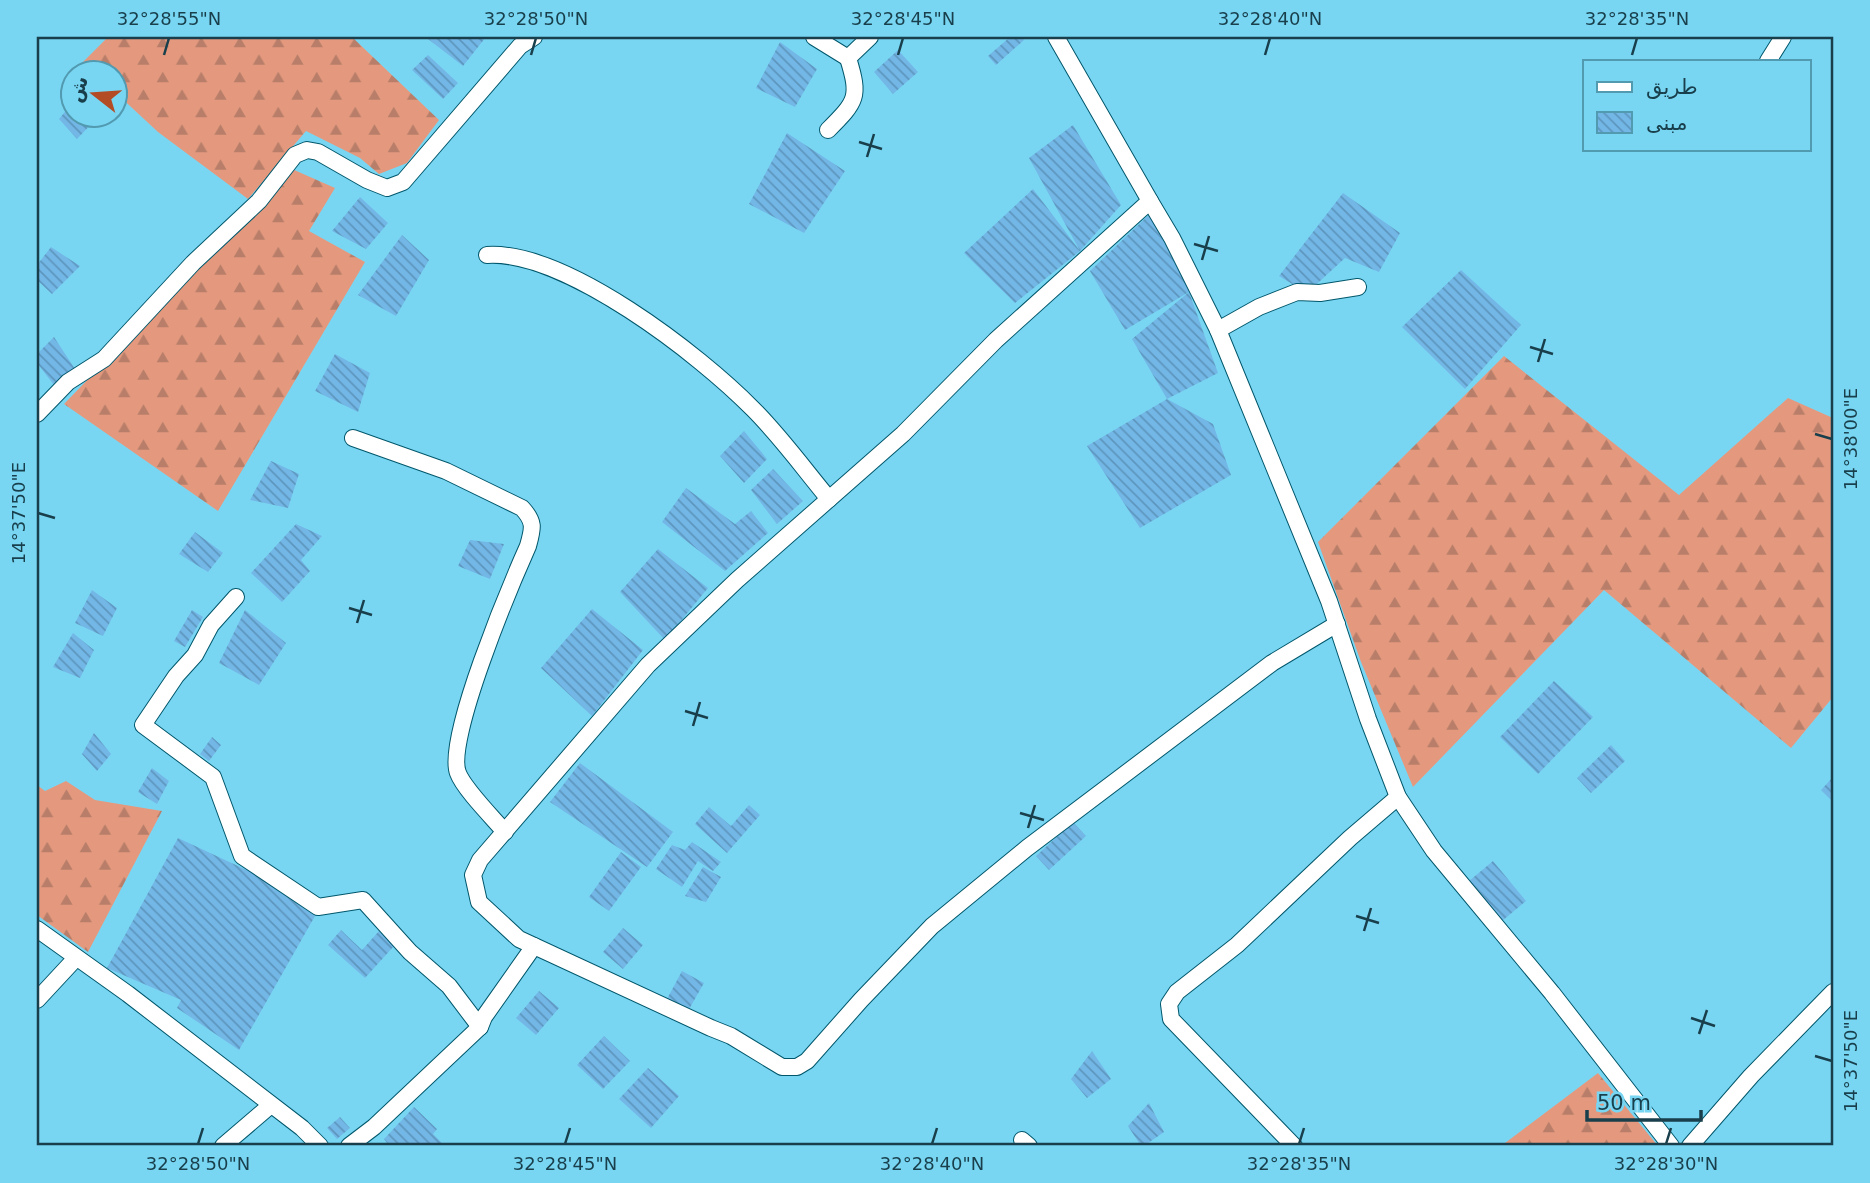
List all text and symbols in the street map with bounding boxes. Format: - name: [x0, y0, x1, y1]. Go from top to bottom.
- text: 32°28'55"N: [117, 8, 221, 29]
- text: 32°28'50"N: [484, 8, 588, 29]
- text: 32°28'45"N: [851, 8, 955, 29]
- text: 32°28'40"N: [1218, 8, 1322, 29]
- text: 32°28'35"N: [1585, 8, 1689, 29]
- north arrow: [60, 60, 130, 130]
- legend: [1583, 60, 1811, 150]
- text: ش: [63, 73, 93, 105]
- text: طريق: [1646, 75, 1698, 99]
- text: مبنى: [1646, 111, 1687, 135]
- text: 14°38'00"E: [1840, 388, 1861, 490]
- text: 14°37'50"E: [8, 462, 29, 564]
- text: 14°37'50"E: [1840, 1010, 1861, 1112]
- scale bar: [1587, 1078, 1700, 1122]
- text: 50 m: [1597, 1091, 1651, 1115]
- text: 32°28'50"N: [146, 1153, 250, 1174]
- text: 32°28'45"N: [513, 1153, 617, 1174]
- text: 32°28'40"N: [880, 1153, 984, 1174]
- text: 32°28'35"N: [1247, 1153, 1351, 1174]
- text: 32°28'30"N: [1614, 1153, 1718, 1174]

